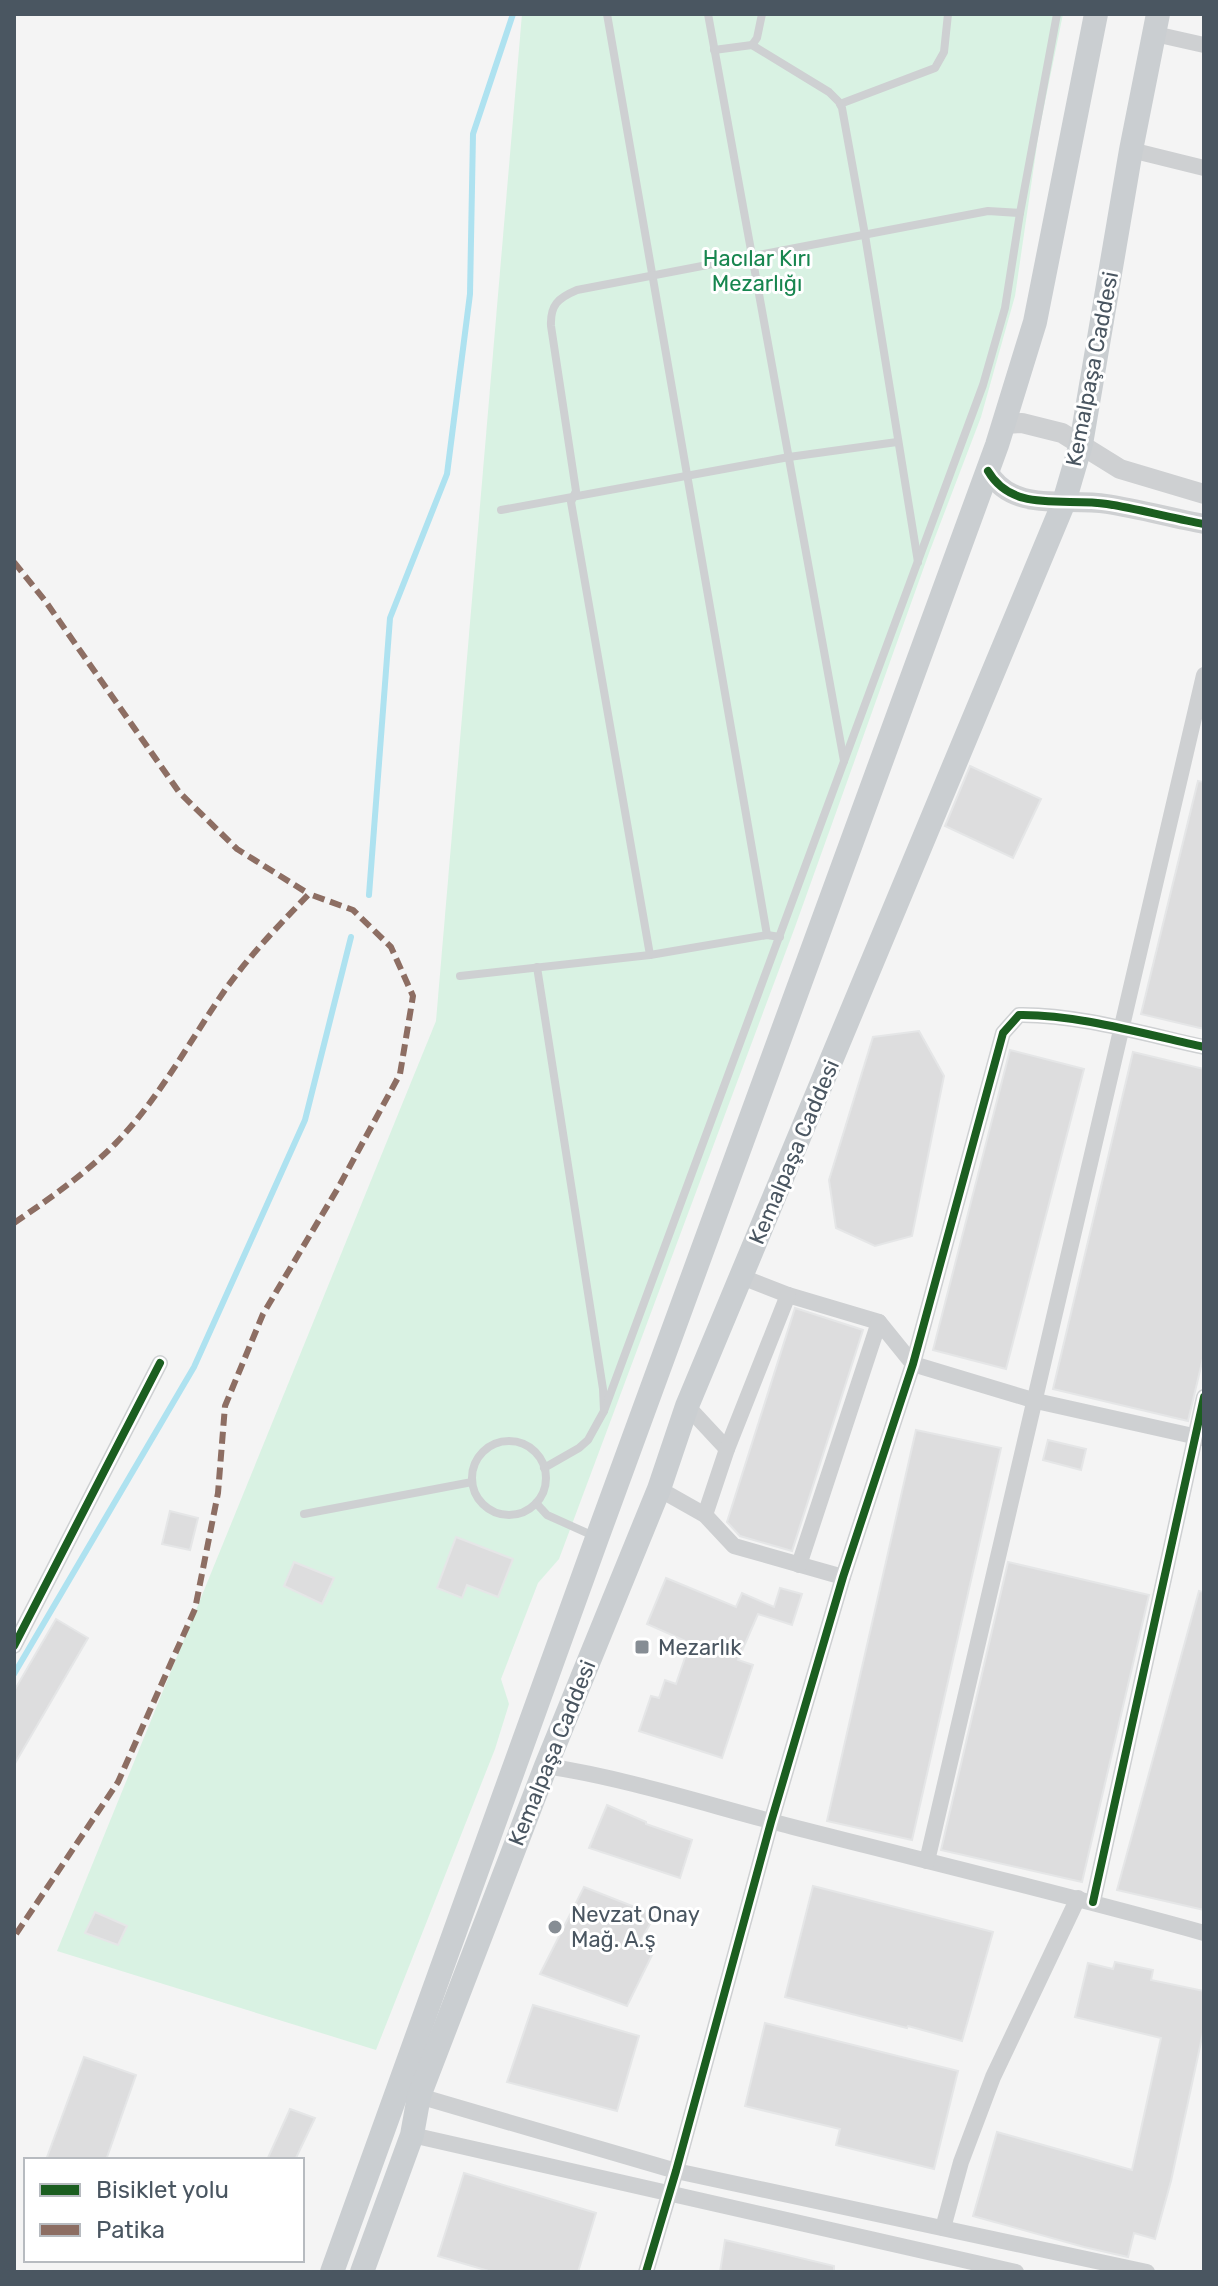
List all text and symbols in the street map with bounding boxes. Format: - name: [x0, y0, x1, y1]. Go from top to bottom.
- park label: Hacılar Kırı Mezarlığı: [703, 245, 811, 297]
- street label: Kemalpaşa Caddesi: [1060, 269, 1124, 469]
- street label: Kemalpaşa Caddesi: [743, 1056, 845, 1248]
- place label: Mezarlık: [658, 1634, 742, 1661]
- marker: Mezarlık: [633, 1638, 651, 1656]
- street label: Kemalpaşa Caddesi: [502, 1656, 602, 1850]
- place label: Nevzat Onay Mağ. A.ş: [571, 1901, 700, 1953]
- marker: Nevzat Onay Mağ. A.ş: [546, 1918, 564, 1936]
- legend: [24, 2158, 304, 2262]
- text: Bisiklet yolu: [96, 2176, 229, 2204]
- text: Patika: [96, 2216, 165, 2244]

